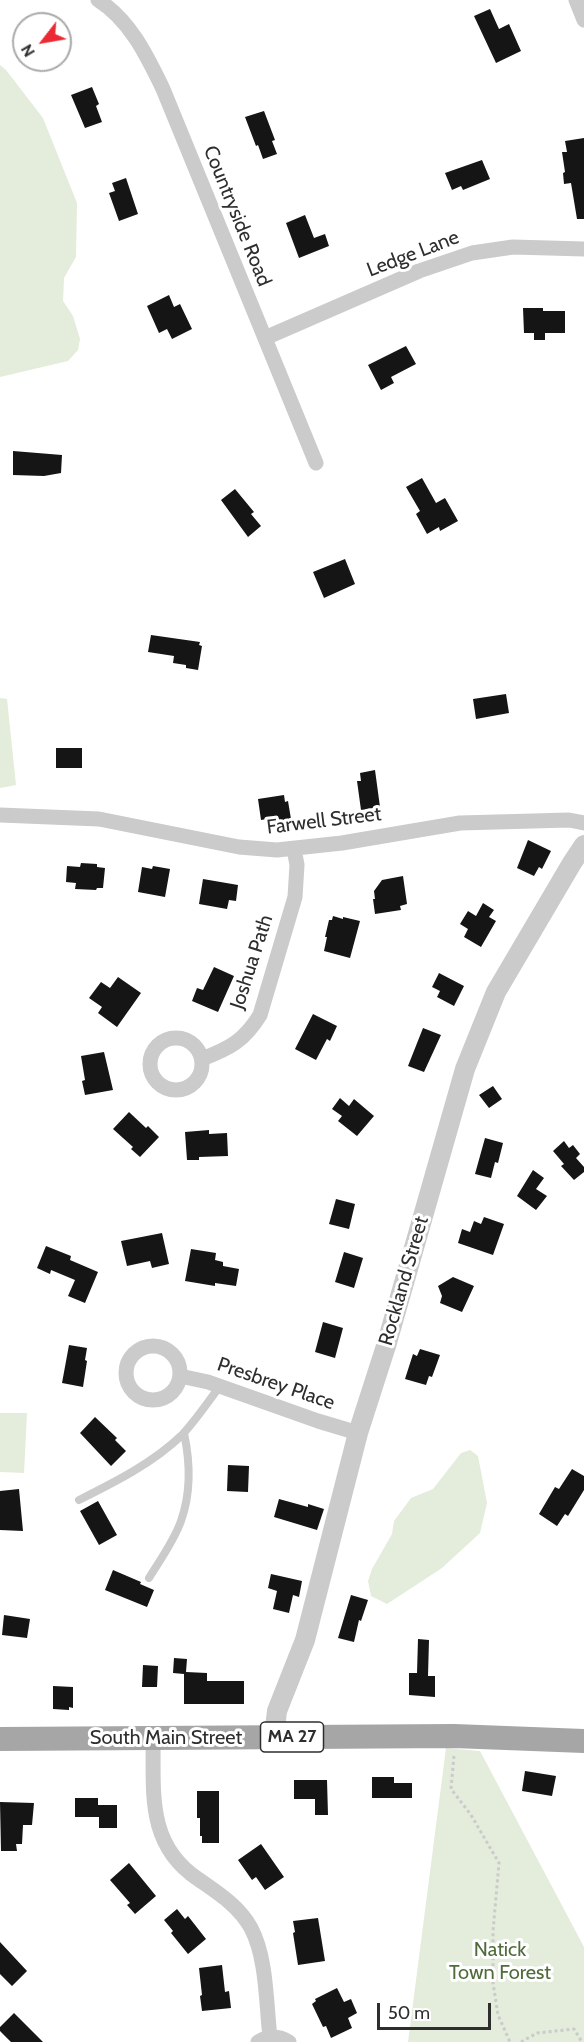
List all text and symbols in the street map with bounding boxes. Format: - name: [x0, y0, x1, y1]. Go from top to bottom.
- north arrow: [12, 12, 72, 72]
- text: N: [17, 41, 39, 60]
- street label: Countryside Road: [198, 142, 276, 290]
- street label: Ledge Lane: [363, 225, 463, 283]
- street label: Farwell Street: [265, 802, 383, 840]
- street label: Joshua Path: [225, 912, 279, 1012]
- street label: Rockland Street: [374, 1214, 434, 1348]
- street label: Presbrey Place: [214, 1353, 338, 1415]
- road number: MA 27: [260, 1722, 324, 1752]
- street label: South Main Street: [90, 1726, 242, 1750]
- park label: Natick Town Forest: [449, 1938, 551, 1985]
- scale bar: [380, 1991, 494, 2029]
- text: 50 m: [388, 2002, 430, 2024]

